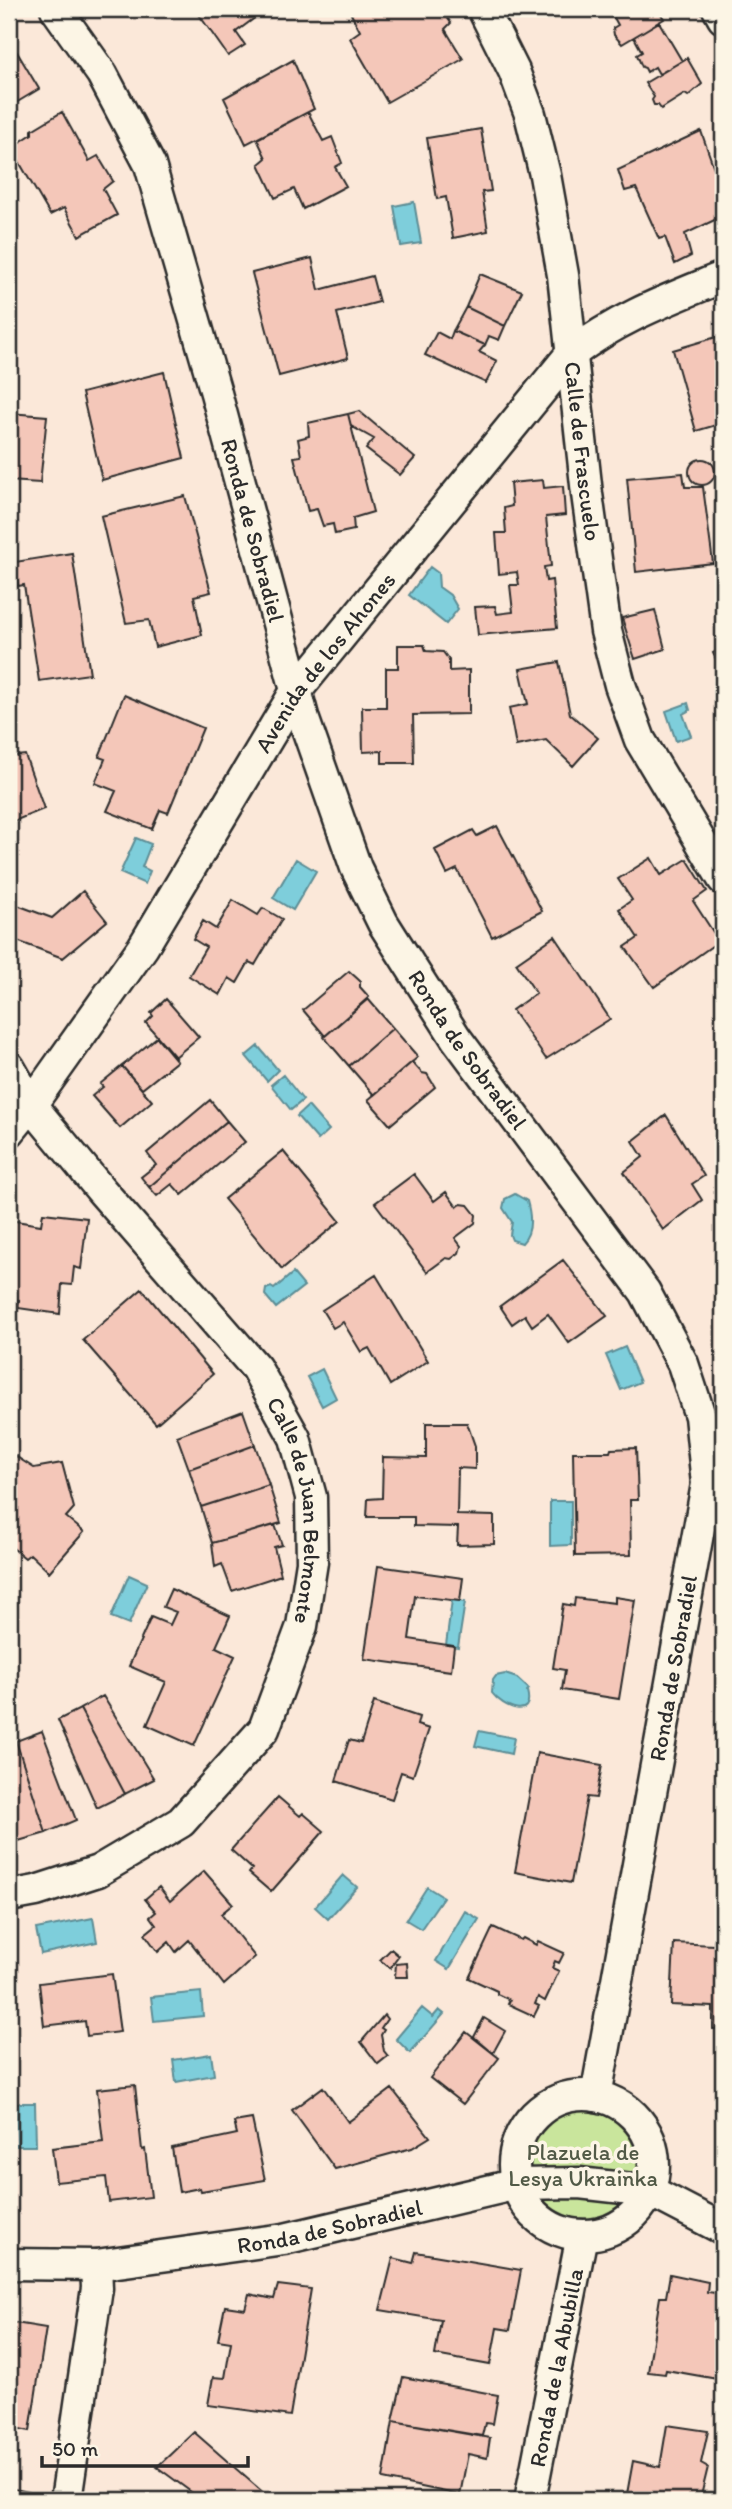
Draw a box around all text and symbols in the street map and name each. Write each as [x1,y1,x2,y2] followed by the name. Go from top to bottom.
[559,360,607,543] street label: Calle de Frascuelo
[215,435,291,625] street label: Ronda de Sobradiel
[249,566,401,758] street label: Avenida de los Ahones
[402,964,533,1135] street label: Ronda de Sobradiel
[261,1392,326,1626] street label: Calle de Juan Belmonte
[643,1572,703,1763] street label: Ronda de Sobradiel
[508,2138,658,2192] park label: Plazuela de Lesya Ukrainka
[235,2193,425,2259] street label: Ronda de Sobradiel
[523,2266,589,2469] street label: Ronda de la Abubilla
[42,2425,248,2469] scale bar
[52,2436,99,2461] text: 50 m

